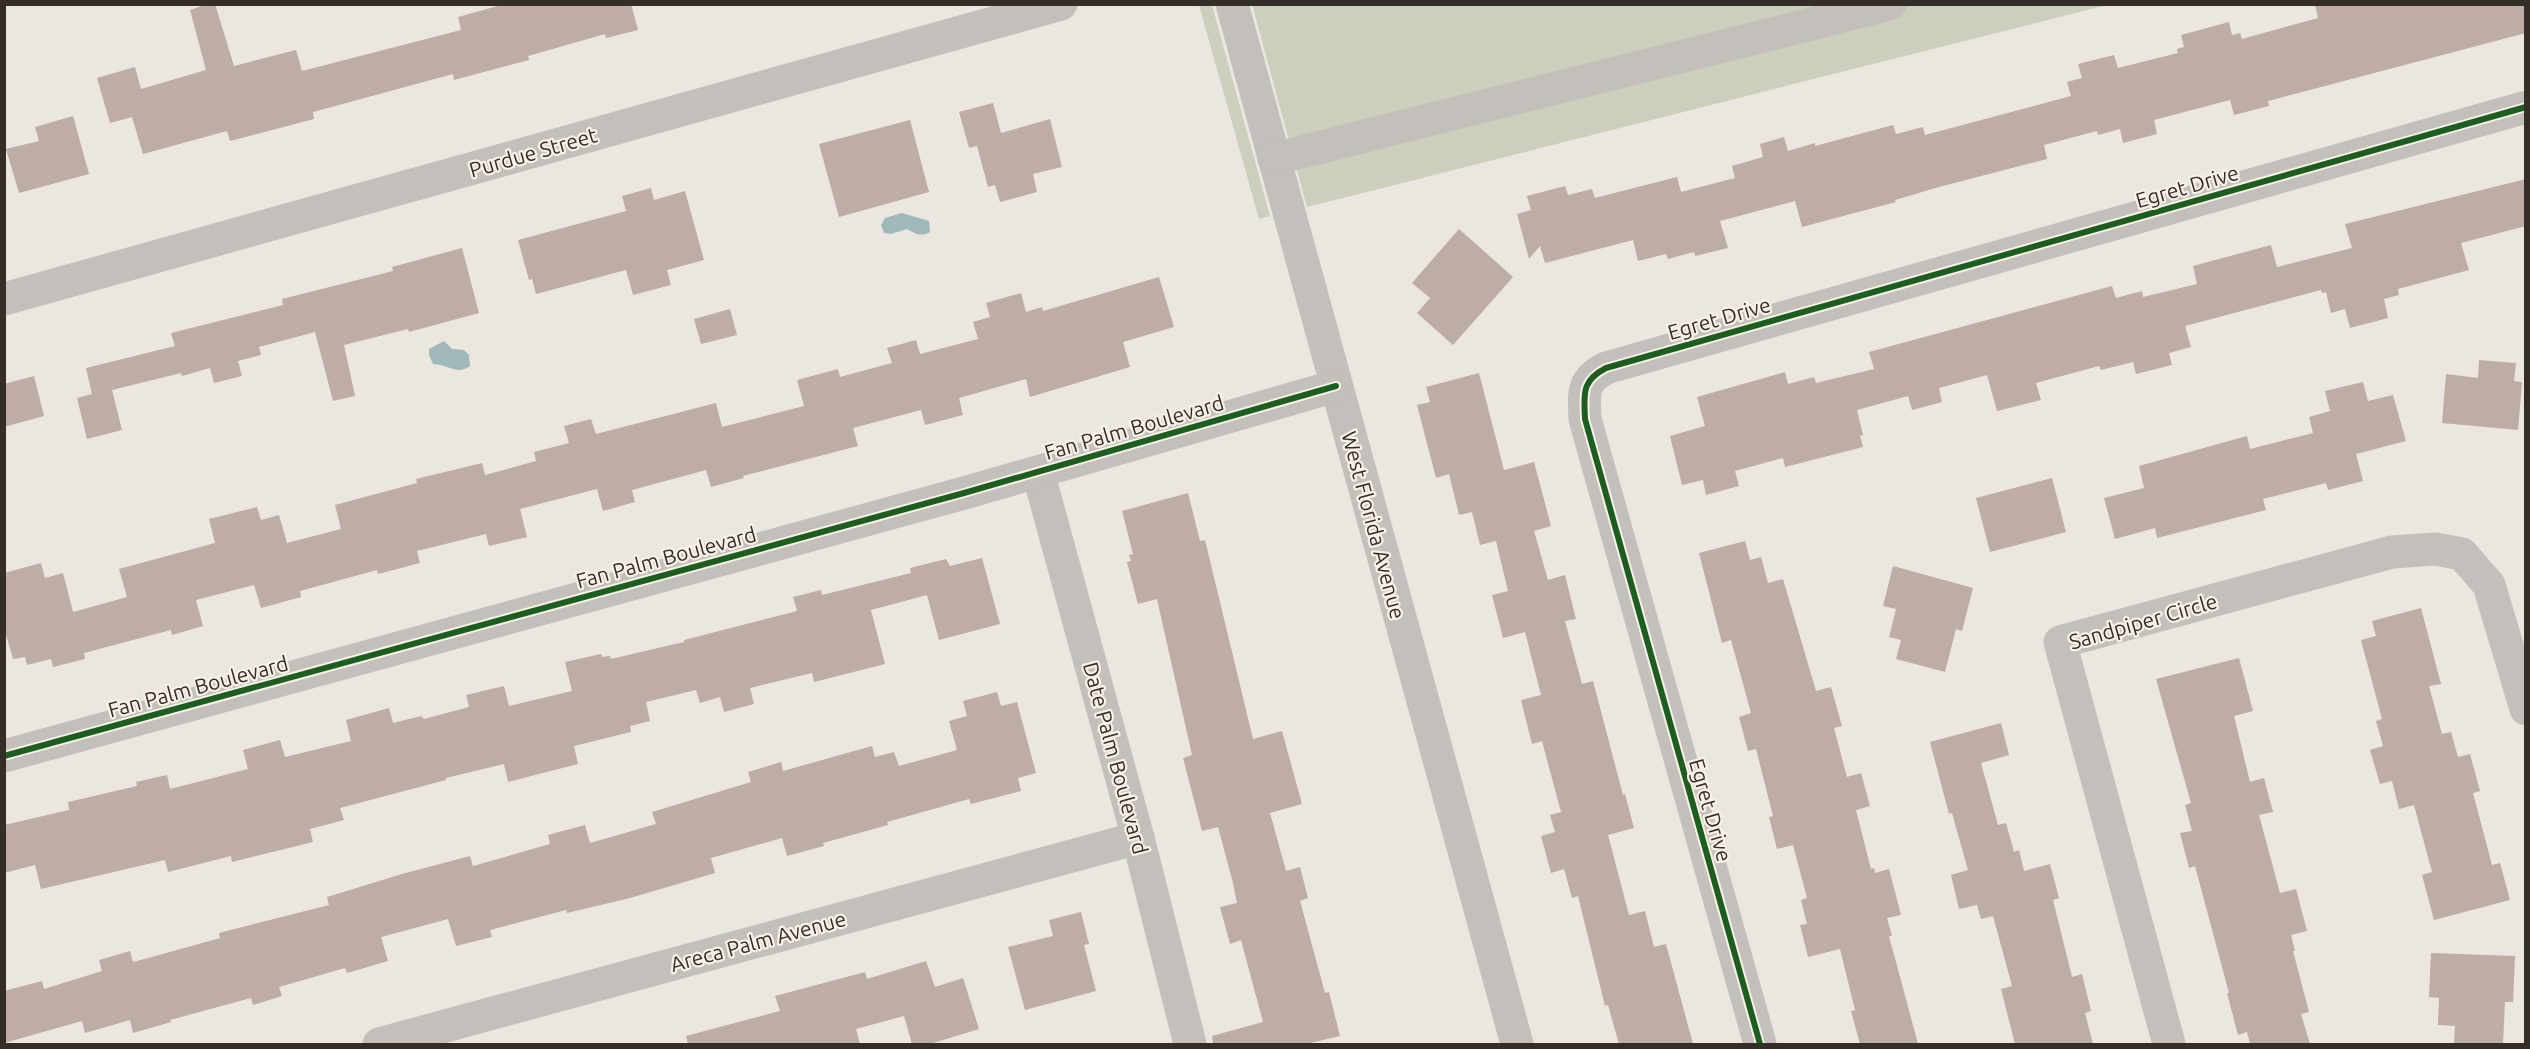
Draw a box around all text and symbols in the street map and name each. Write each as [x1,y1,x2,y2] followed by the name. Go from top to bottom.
[466,122,600,182] street label: Purdue Street
[2133,160,2241,212] street label: Egret Drive
[1665,292,1773,344] street label: Egret Drive
[1042,390,1226,464] street label: Fan Palm Boulevard
[1337,428,1411,622] street label: West Florida Avenue
[573,521,759,593] street label: Fan Palm Boulevard
[2066,588,2220,654] street label: Sandpiper Circle
[105,650,291,722] street label: Fan Palm Boulevard
[1079,659,1153,857] street label: Date Palm Boulevard
[1685,756,1737,864] street label: Egret Drive
[668,906,848,976] street label: Areca Palm Avenue

